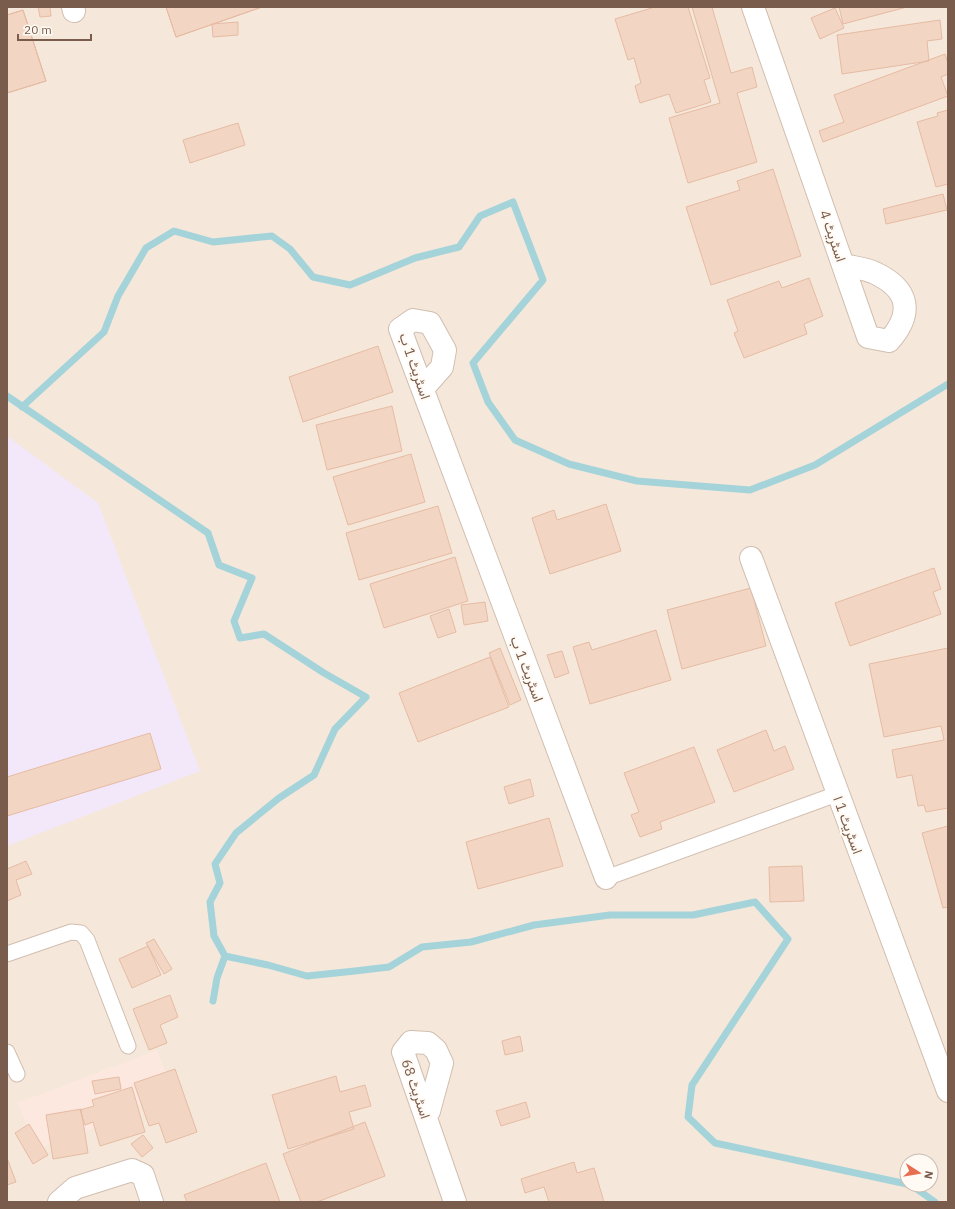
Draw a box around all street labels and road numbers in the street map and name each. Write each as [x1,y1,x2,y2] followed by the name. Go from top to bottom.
[816,208,850,264] street label: اسٹریٹ 4
[395,330,435,402] street label: اسٹریٹ 1 ب
[506,634,548,704] street label: اسٹریٹ 1 ب
[829,794,867,856] street label: اسٹریٹ 1 ا
[397,1057,435,1121] street label: اسٹریٹ 68

